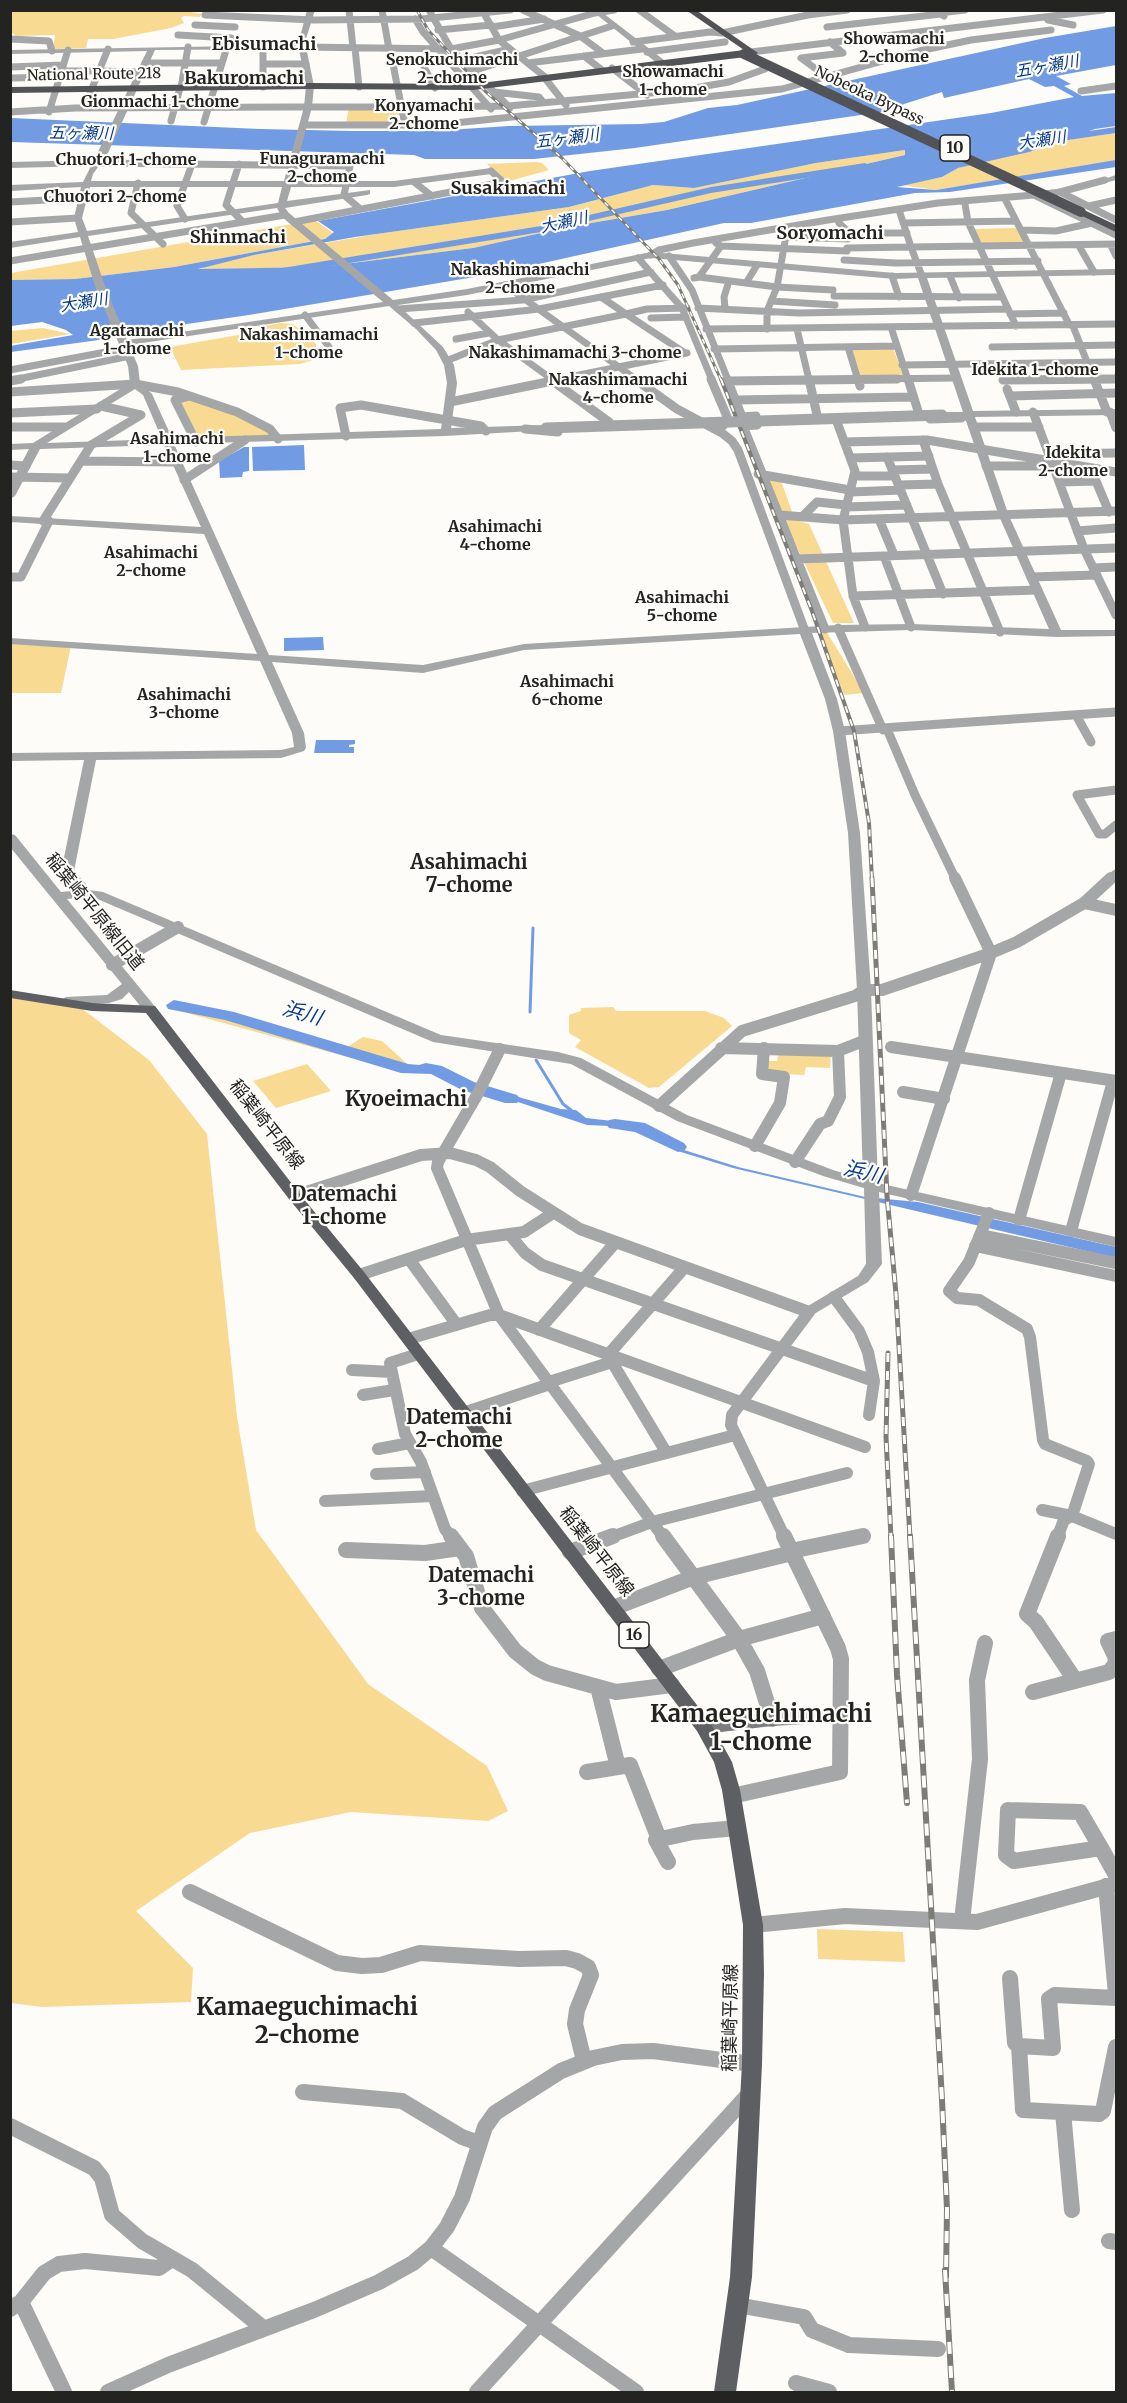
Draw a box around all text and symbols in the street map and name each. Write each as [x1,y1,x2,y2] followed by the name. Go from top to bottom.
[843,29,945,67] district label: Showamachi 2-chome
[212,34,316,56] district label: Ebisumachi
[386,50,518,88] district label: Senokuchimachi 2-chome
[1014,52,1080,82] water label: 五ヶ瀬川
[622,62,724,100] district label: Showamachi 1-chome
[812,63,926,129] street label: Nobeoka Bypass
[27,65,161,85] street label: National Route 218
[184,68,304,90] district label: Bakuromachi
[81,92,239,112] district label: Gionmachi 1-chome
[374,96,474,134] district label: Konyamachi 2-chome
[49,124,113,144] water label: 五ヶ瀬川
[534,126,600,152] water label: 五ヶ瀬川
[1017,128,1067,154] water label: 大瀬川
[940,135,970,161] road number: 10
[259,149,385,187] district label: Funaguramachi 2-chome
[56,150,196,170] district label: Chuotori 1-chome
[451,178,565,200] district label: Susakimachi
[44,187,186,207] district label: Chuotori 2-chome
[539,209,589,237] water label: 大瀬川
[776,223,884,245] district label: Soryomachi
[190,227,286,249] district label: Shinmachi
[451,260,589,298] district label: Nakashimamachi 2-chome
[59,290,109,316] water label: 大瀬川
[90,321,184,359] district label: Agatamachi 1-chome
[240,325,378,363] district label: Nakashimamachi 1-chome
[469,343,681,363] district label: Nakashimamachi 3-chome
[971,360,1099,380] district label: Idekita 1-chome
[549,370,687,408] district label: Nakashimamachi 4-chome
[130,429,224,467] district label: Asahimachi 1-chome
[1038,443,1108,481] district label: Idekita 2-chome
[448,517,542,555] district label: Asahimachi 4-chome
[104,543,198,581] district label: Asahimachi 2-chome
[635,588,729,626] district label: Asahimachi 5-chome
[520,672,614,710] district label: Asahimachi 6-chome
[137,685,231,723] district label: Asahimachi 3-chome
[40,849,148,975] street label: 稲葉崎平原線旧道
[410,851,528,898] district label: Asahimachi 7-chome
[279,997,325,1031] water label: 浜川
[224,1076,308,1174] street label: 稲葉崎平原線
[345,1087,467,1113] district label: Kyoeimachi
[841,1157,885,1189] water label: 浜川
[291,1183,397,1230] district label: Datemachi 1-chome
[406,1406,512,1453] district label: Datemachi 2-chome
[554,1503,638,1601] street label: 稲葉崎平原線
[428,1564,534,1611] district label: Datemachi 3-chome
[619,1622,649,1648] road number: 16
[650,1701,872,1757] district label: Kamaeguchimachi 1-chome
[719,1964,743,2072] street label: 稲葉崎平原線
[196,1994,418,2050] district label: Kamaeguchimachi 2-chome

